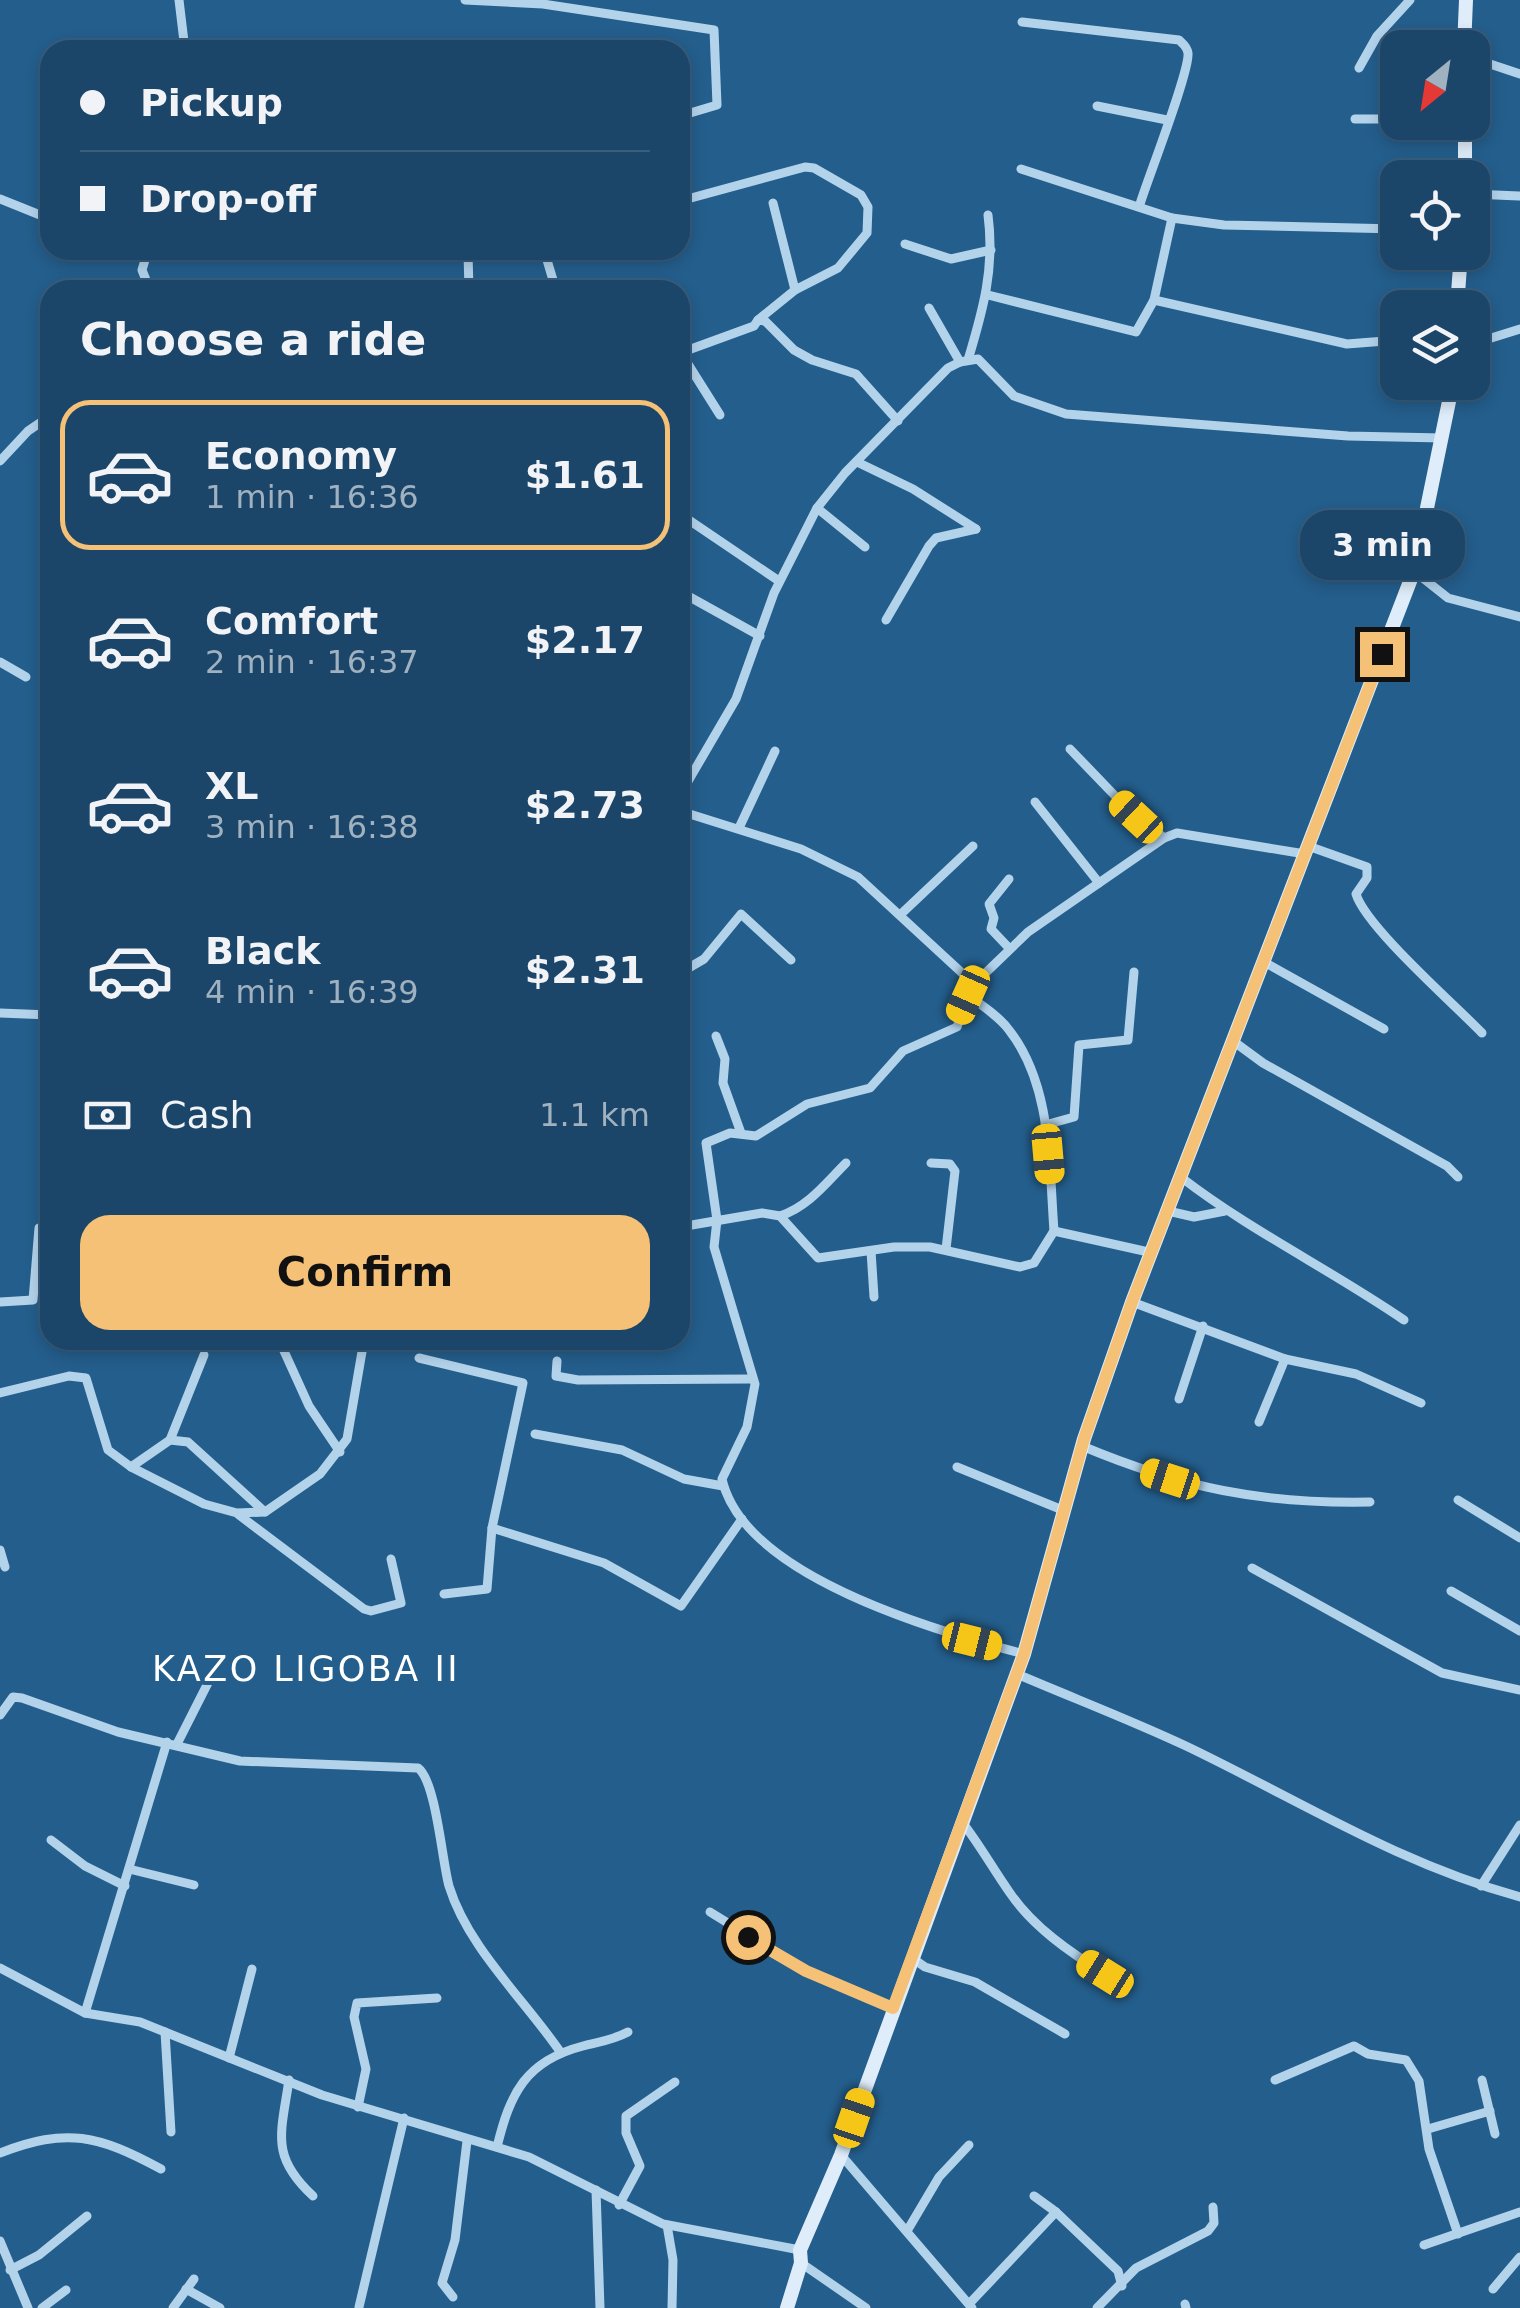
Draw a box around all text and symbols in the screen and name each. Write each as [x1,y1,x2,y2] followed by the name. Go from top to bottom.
[1380,30,1490,140] north arrow
[1380,30,1490,400] map controls
[140,81,283,125] text: Pickup
[1380,160,1490,270] button: locate
[140,177,316,221] text: Drop-off
[1380,290,1490,400] button: layers
[80,313,426,366] text: Choose a ride
[85,430,175,520] icon: car
[205,434,397,478] text: Economy
[525,453,645,497] text: $1.61
[205,478,419,516] text: 1 min · 16:36
[1300,509,1464,579] callout: 3 min
[1332,526,1433,564] text: 3 min
[85,595,175,685] icon: car
[205,599,378,643] text: Comfort
[525,618,645,662] text: $2.17
[1360,632,1405,677] route end
[205,643,419,681] text: 2 min · 16:37
[85,760,175,850] icon: car
[205,764,259,808] text: XL
[525,783,645,827] text: $2.73
[1104,786,1168,848] car
[205,808,419,846] text: 3 min · 16:38
[85,925,175,1015] icon: car
[205,929,320,973] text: Black
[525,948,645,992] text: $2.31
[942,961,994,1029] car
[205,973,419,1011] text: 4 min · 16:39
[80,1088,135,1143] icon: cash
[160,1093,254,1137] text: Cash
[539,1096,650,1134] text: 1.1 km
[1030,1123,1066,1185] car
[80,1215,650,1330] button: Confirm
[1137,1455,1203,1503] car
[939,1619,1005,1663] car
[152,1649,460,1689] district label: KAZO LIGOBA II
[726,1915,771,1960] route start
[1072,1945,1138,2003] car
[830,2085,878,2151] car

